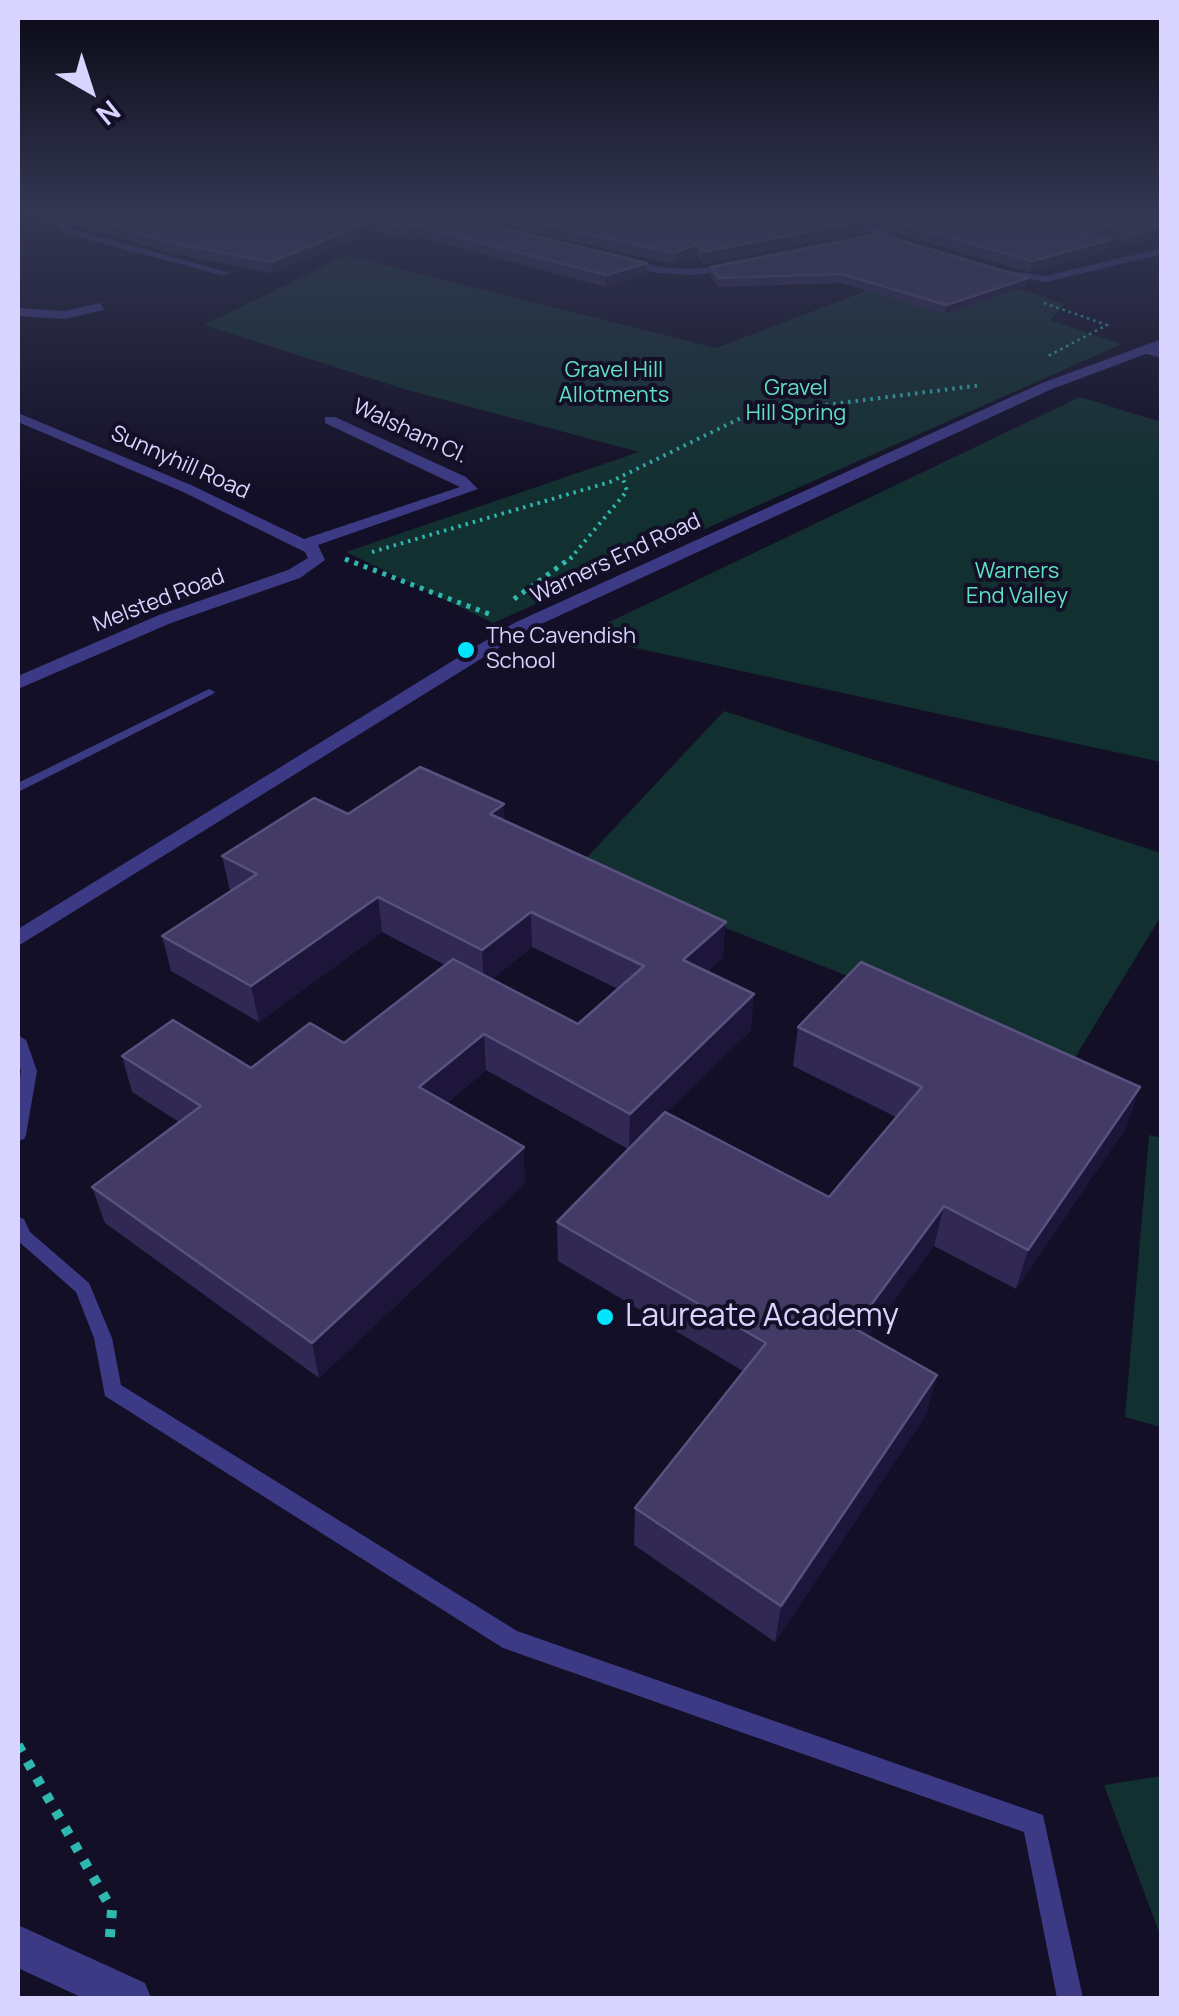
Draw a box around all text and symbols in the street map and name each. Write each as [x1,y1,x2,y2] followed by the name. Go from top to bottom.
[40,40,140,140] north arrow
[89,92,129,134] text: N
[559,358,669,410] park label: Gravel Hill Allotments
[746,376,846,428] park label: Gravel Hill Spring
[349,394,471,470] street label: Walsham Cl.
[107,421,253,505] street label: Sunnyhill Road
[527,508,705,610] street label: Warners End Road
[966,559,1068,610] park label: Warners End Valley
[89,564,229,638] street label: Melsted Road
[486,624,636,676] place label: The Cavendish School
[455,639,477,661] marker: The Cavendish School
[625,1298,899,1336] place label: Laureate Academy
[594,1306,616,1328] marker: Laureate Academy

